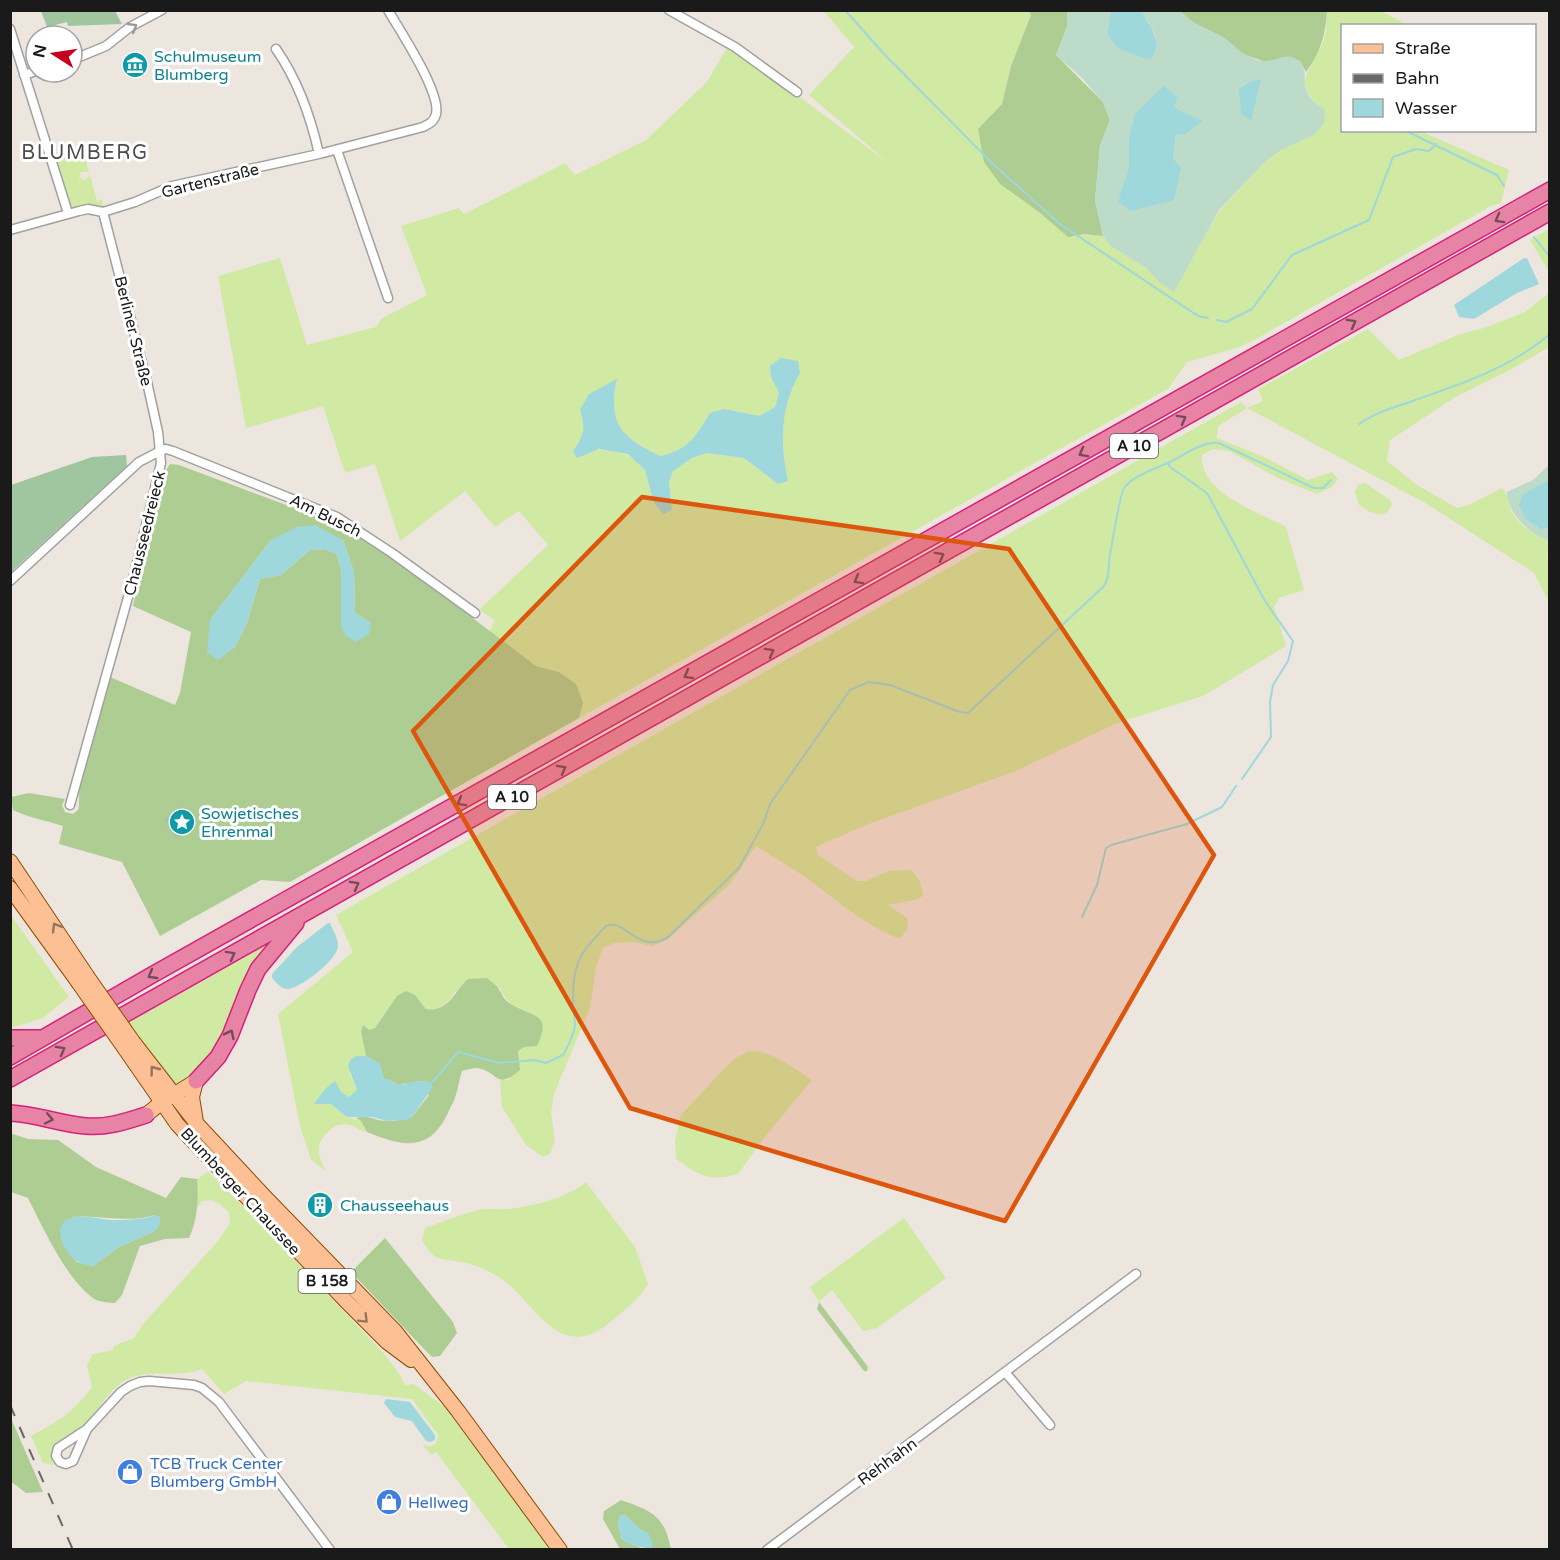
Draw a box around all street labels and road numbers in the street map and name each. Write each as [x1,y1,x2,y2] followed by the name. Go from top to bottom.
[159,159,261,203] street label: Gartenstraße
[110,274,156,388] street label: Berliner Straße
[1110,434,1158,458] road number: A 10
[120,468,170,598] street label: Chausseedreieck
[286,490,365,542] street label: Am Busch
[488,785,536,809] road number: A 10
[176,1124,304,1260] street label: Blumberger Chaussee
[298,1269,356,1293] road number: B 158
[854,1434,921,1490] street label: Rehhahn

